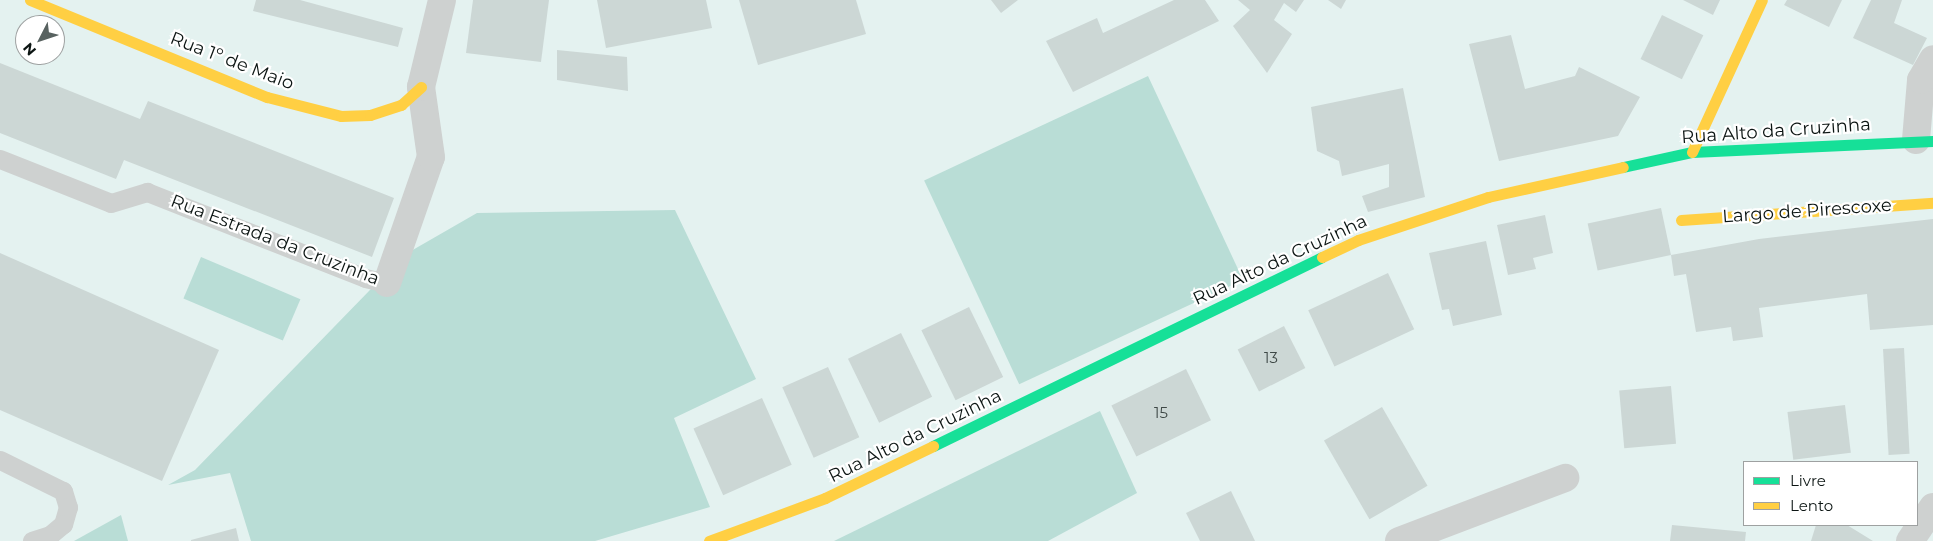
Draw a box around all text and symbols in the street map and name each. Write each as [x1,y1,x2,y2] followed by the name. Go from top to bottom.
[15,15,65,65] north arrow
[167,27,297,95] street label: Rua 1º de Maio
[19,39,40,59] text: N
[1681,114,1871,148] street label: Rua Alto da Cruzinha
[168,190,382,290] street label: Rua Estrada da Cruzinha
[1722,194,1892,228] street label: Largo de Pirescoxe
[1190,210,1370,310] street label: Rua Alto da Cruzinha
[1264,349,1278,367] house number: 13
[825,385,1005,487] street label: Rua Alto da Cruzinha
[1154,404,1168,422] house number: 15
[1743,461,1918,526] legend
[1790,471,1826,490] text: Livre
[1790,496,1833,515] text: Lento

